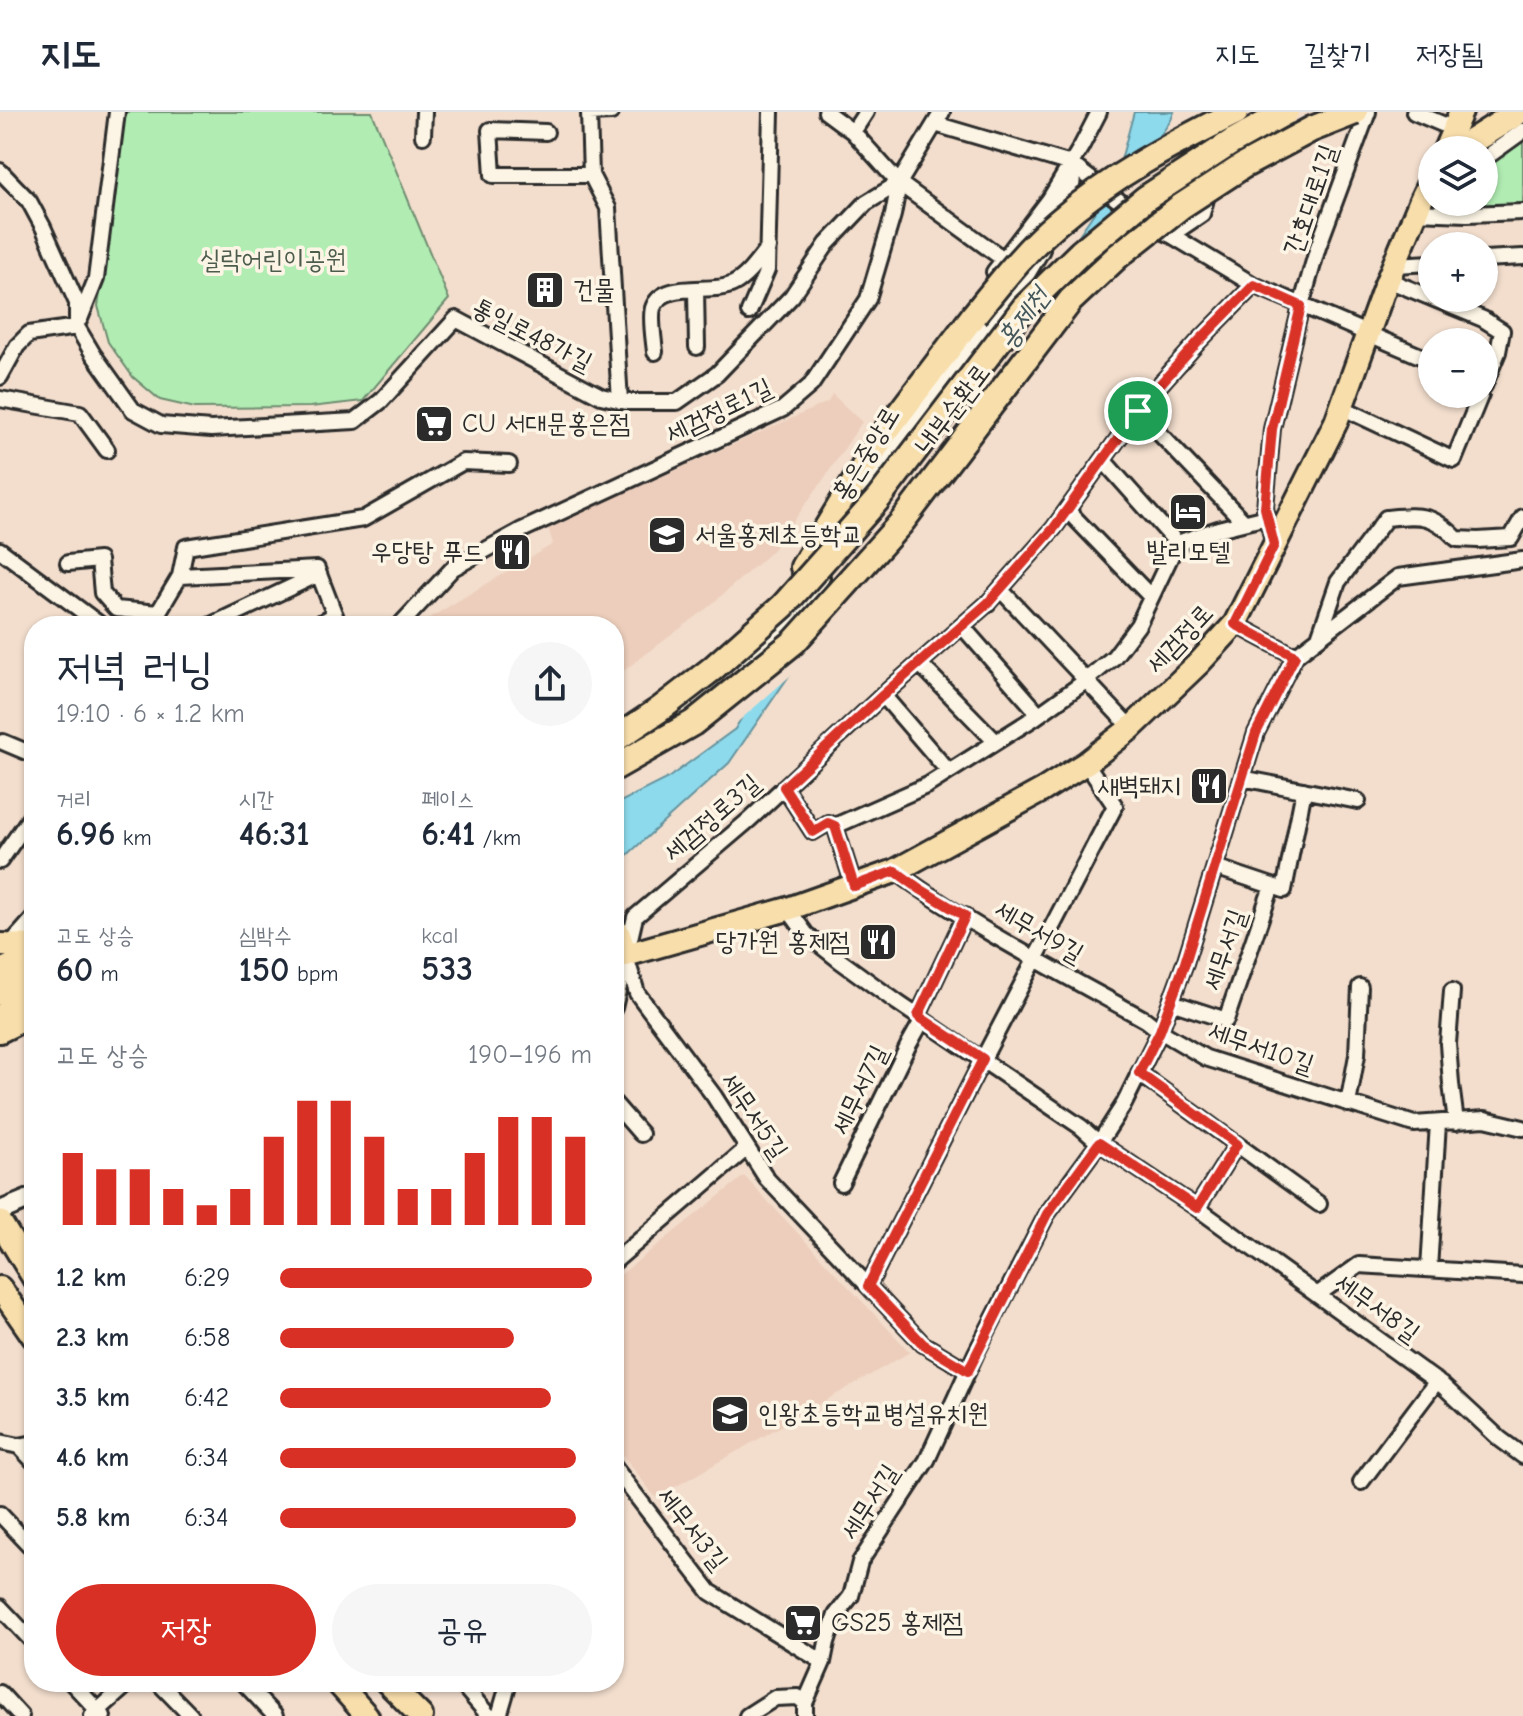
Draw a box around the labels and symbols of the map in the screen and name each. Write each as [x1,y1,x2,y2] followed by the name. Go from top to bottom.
[1278,141,1344,259] street label: 간호대로1길
[200,245,346,275] park label: 실락어린이공원
[524,269,566,311] building icon: 건물
[573,275,615,305] place label: 건물
[990,279,1057,355] water label: 홍제천
[467,292,597,378] street label: 통일로48가길
[910,358,996,460] street label: 내부순환로
[661,372,777,450] street label: 세검정로1길
[1104,377,1172,445] pin
[826,401,906,507] street label: 홍은중앙로
[413,403,455,445] supermarket icon: CU 서대문홍은점
[462,409,630,439] place label: CU 서대문홍은점
[1167,491,1209,533] hotel icon: 발리모텔
[646,514,688,556] school or university icon: 서울홍제초등학교
[695,520,862,550] place label: 서울홍제초등학교
[491,531,533,573] restaurant icon: 우당탕 푸드
[371,537,484,567] place label: 우당탕 푸드
[1146,537,1230,567] place label: 발리모텔
[1140,598,1220,680] street label: 세검정로
[1188,765,1230,807] restaurant icon: 새벽돼지
[658,768,766,868] street label: 세검정로3길
[1097,771,1181,801] place label: 새벽돼지
[989,895,1089,969] street label: 세무서9길
[1197,905,1253,994] street label: 세무서길
[857,921,899,963] restaurant icon: 당가원 홍제점
[716,927,850,957] place label: 당가원 홍제점
[1204,1016,1318,1080] street label: 세무서10길
[825,1040,895,1140] street label: 세무서7길
[714,1067,794,1165] street label: 세무서5길
[1329,1267,1425,1349] street label: 세무서8길
[709,1393,751,1435] school or university icon: 인왕초등학교병설유치원
[758,1399,988,1429] place label: 인왕초등학교병설유치원
[835,1459,905,1545] street label: 세무서길
[650,1482,734,1576] street label: 세무서3길
[782,1602,824,1644] supermarket icon: GS25 홍제점
[831,1608,963,1638] place label: GS25 홍제점

